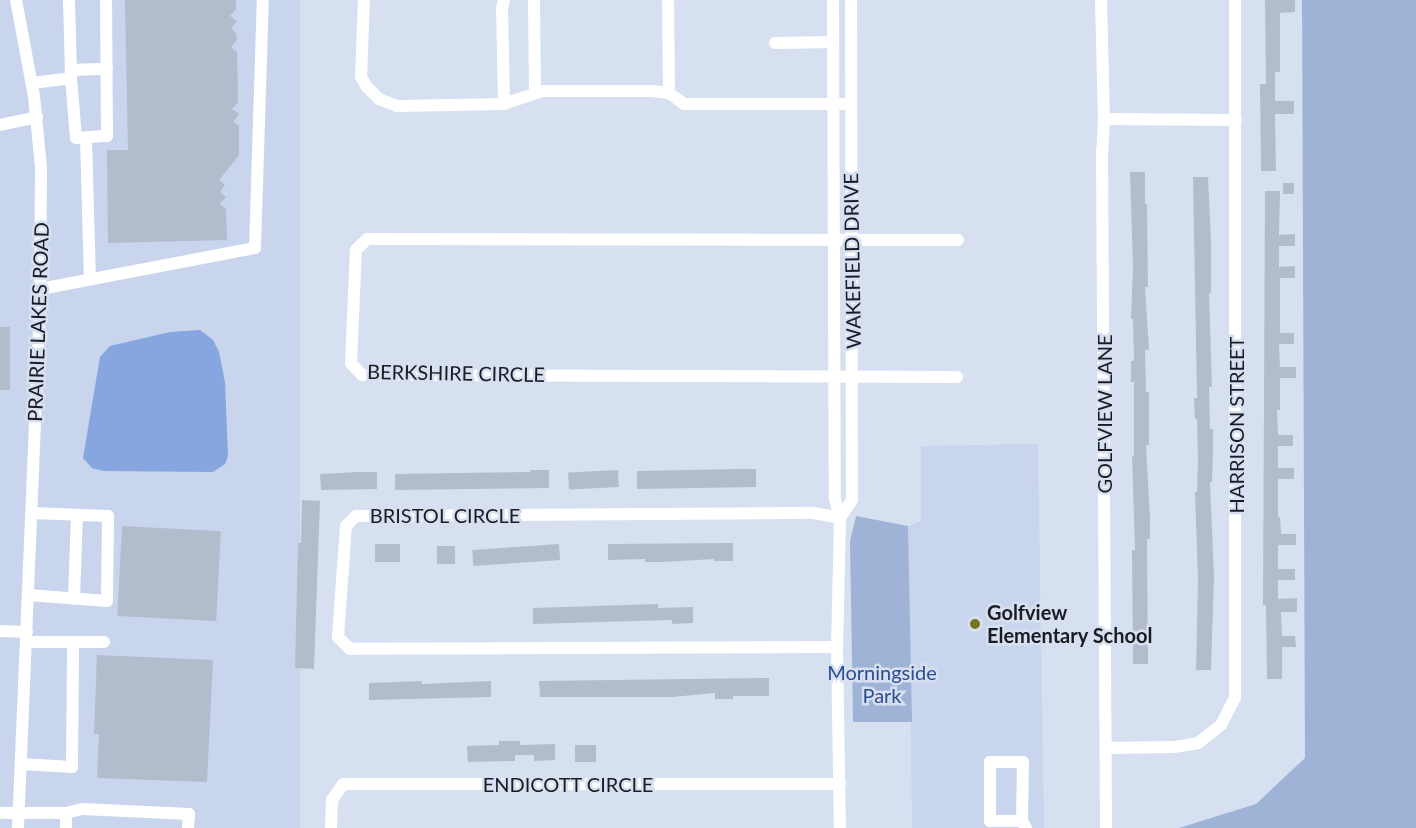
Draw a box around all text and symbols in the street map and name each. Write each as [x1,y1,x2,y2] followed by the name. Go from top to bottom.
[838,173,866,349] street label: WAKEFIELD DRIVE
[23,222,53,422] street label: PRAIRIE LAKES ROAD
[1092,334,1116,494] street label: GOLFVIEW LANE
[1224,337,1248,513] street label: HARRISON STREET
[367,359,545,387] street label: BERKSHIRE CIRCLE
[369,503,521,527] street label: BRISTOL CIRCLE
[987,600,1153,647] place label: Golfview Elementary School
[968,617,982,631] marker: Golfview Elementary School
[827,661,937,708] park label: Morningside Park
[482,772,654,796] street label: ENDICOTT CIRCLE

